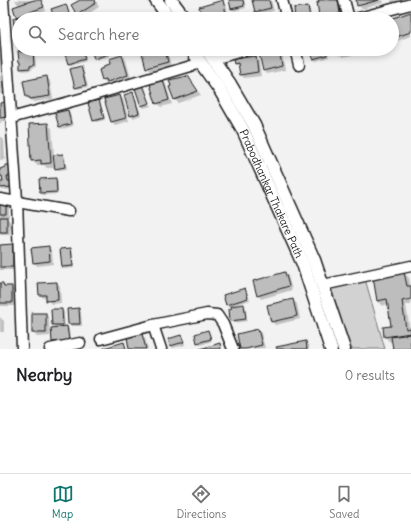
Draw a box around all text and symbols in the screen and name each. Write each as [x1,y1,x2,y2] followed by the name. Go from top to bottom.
[12,12,399,56] search box
[26,23,48,45] icon: search
[58,25,139,44] text: Search here
[237,127,306,260] street label: Prabodhankar Thakare Path
[16,364,72,386] text: Nearby
[345,367,395,384] text: 0 results
[52,483,74,521] tab: Map
[177,483,226,521] tab: Directions
[329,483,359,521] tab: Saved

